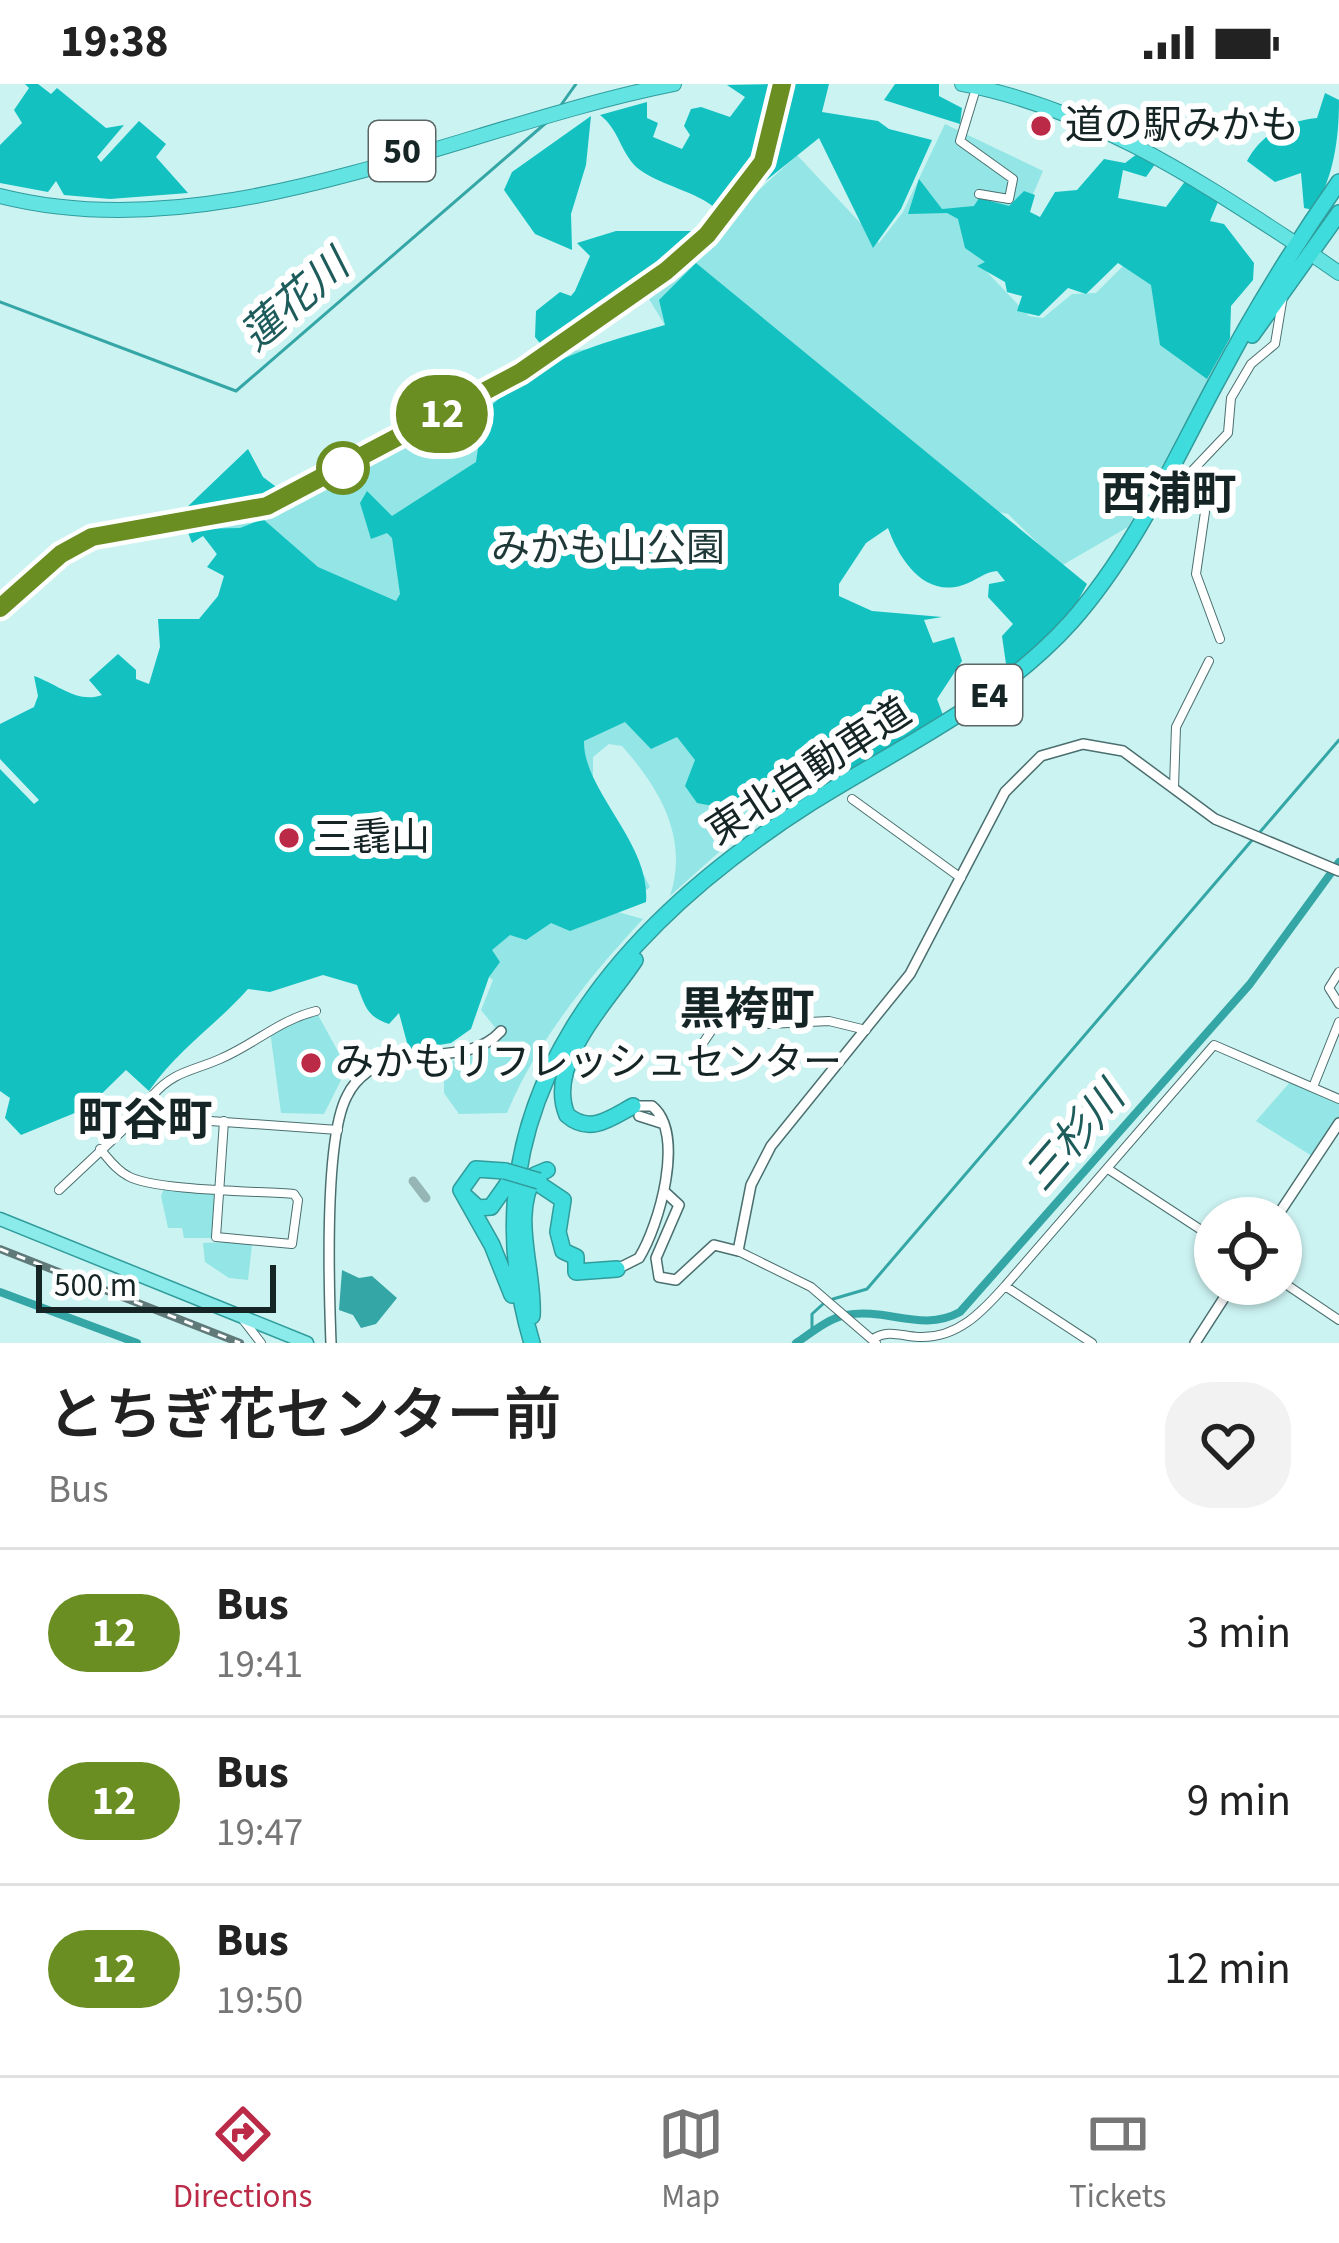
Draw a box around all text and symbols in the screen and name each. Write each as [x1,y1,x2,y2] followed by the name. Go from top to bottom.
[60,10,169,74] text: 19:38
[1065,98,1299,154] place label: 道の駅みかも
[1028,113,1054,139] marker: 道の駅みかも
[369,121,435,181] road number: 50
[228,234,365,365] water label: 蓮花川
[388,375,496,453] line badge: 12
[420,384,464,444] text: 12
[318,443,368,493] unlabelled marker
[1101,463,1237,527] district label: 西浦町
[491,521,725,577] park label: みかも山公園
[956,665,1022,725] road number: E4
[696,685,922,859] street label: 東北自動車道
[313,810,430,866] place label: 三毳山
[276,825,302,851] marker: 三毳山
[679,978,815,1042] district label: 黒袴町
[335,1035,842,1091] place label: みかもリフレッシュセンター
[298,1050,324,1076] marker: みかもリフレッシュセンター
[1011,1067,1142,1204] water label: 三杉川
[77,1089,213,1153] district label: 町谷町
[1194,1197,1302,1305] map controls
[1194,1197,1302,1305] button: locate
[36,1259,276,1312] scale bar
[54,1262,137,1309] text: 500 m
[48,1376,561,1457] text: とちぎ花センター前
[1165,1382,1291,1508] button: heart
[48,1462,109,1518] text: Bus
[216,1573,289,1637] text: Bus
[1187,1601,1291,1665] text: 3 min
[92,1603,136,1663] text: 12
[216,1637,303,1693] text: 19:41
[216,1741,289,1805] text: Bus
[1187,1769,1291,1833] text: 9 min
[92,1771,136,1831] text: 12
[216,1805,303,1861] text: 19:47
[216,1909,289,1973] text: Bus
[1164,1937,1291,2001] text: 12 min
[92,1939,136,1999] text: 12
[216,1973,303,2029] text: 19:50
[173,2101,312,2220] tab: Directions
[658,2101,724,2220] tab: Map
[1069,2101,1166,2220] tab: Tickets

